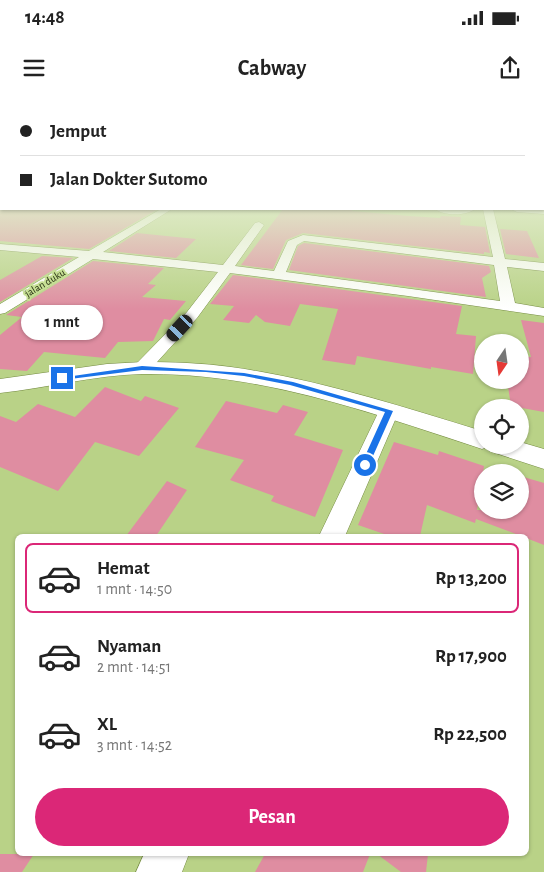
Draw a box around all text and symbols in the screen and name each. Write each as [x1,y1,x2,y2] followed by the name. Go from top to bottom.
[25,8,65,27] text: 14:48
[20,54,48,82] icon: menu
[496,54,524,82] icon: share
[238,57,306,79] text: Cabway
[50,122,106,141] text: Jemput
[50,170,208,189] text: Jalan Dokter Sutomo
[23,266,67,299] street label: jalan duku
[21,306,103,340] callout: 1 mnt
[164,312,195,344] car
[45,314,79,330] text: 1 mnt
[474,334,529,389] north arrow
[474,334,529,519] map controls
[51,367,73,389] route end
[474,399,529,454] button: locate
[354,454,376,476] route start
[474,464,529,519] button: layers
[37,556,82,601] icon: car
[97,559,150,578] text: Hemat
[435,569,507,588] text: Rp 13,200
[97,581,172,597] text: 1 mnt · 14:50
[37,634,82,679] icon: car
[97,637,161,656] text: Nyaman
[435,647,507,666] text: Rp 17,900
[97,659,171,675] text: 2 mnt · 14:51
[37,712,82,757] icon: car
[97,715,117,734] text: XL
[433,725,507,744] text: Rp 22,500
[97,737,172,753] text: 3 mnt · 14:52
[35,788,509,846] button: Pesan

